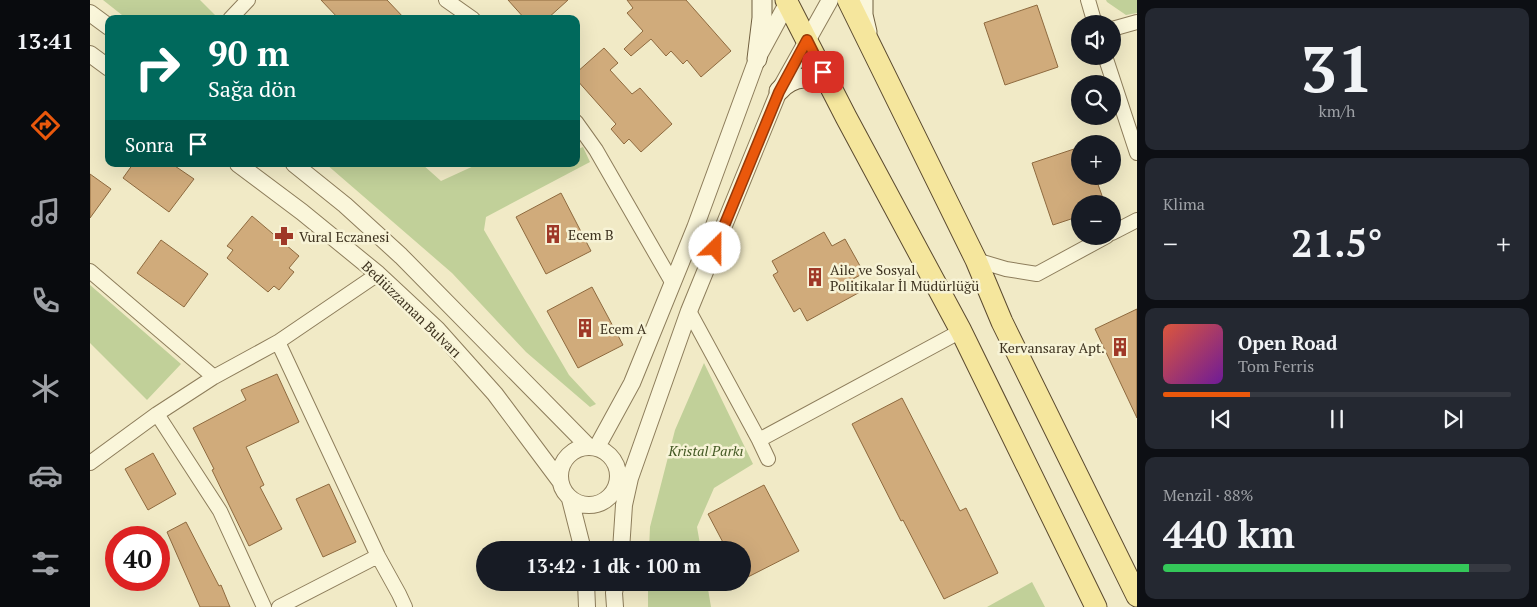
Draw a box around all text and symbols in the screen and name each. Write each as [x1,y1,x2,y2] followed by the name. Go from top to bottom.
[1071,15,1121,245] map controls
[1071,15,1121,65] button: sound
[1300,24,1374,111] text: 31
[16,26,74,55] text: 13:41
[208,30,289,76] text: 90 m
[125,35,190,100] icon: right
[802,51,844,93] pin
[809,58,837,86] icon: arrive
[208,74,296,103] text: Sağa dön
[1071,75,1121,125] button: search
[1319,100,1355,122] text: km/h
[28,108,63,143] icon: directions
[184,130,212,158] icon: arrive
[125,132,174,157] text: Sonra
[1071,135,1121,185] button: +
[1163,193,1205,215] text: Klima
[28,195,63,230] icon: music
[1071,195,1121,245] button: −
[1291,218,1383,268] text: 21.5°
[688,221,740,273] position arrow
[542,223,564,245] building icon: Ecem B
[273,225,295,247] pharmacy icon: Vural Eczanesi
[568,225,614,244] place label: Ecem B
[1163,225,1178,262] text: −
[1496,225,1511,262] text: +
[299,227,390,246] place label: Vural Eczanesi
[358,256,466,362] street label: Bediüzzaman Bulvarı
[830,260,979,295] place label: Aile ve Sosyal Politikalar İl Müdürlüğü
[804,266,826,288] building icon: Aile ve Sosyal Politikalar İl Müdürlüğü
[28,283,63,318] icon: phone
[574,317,596,339] building icon: Ecem A
[600,319,647,338] place label: Ecem A
[1238,330,1338,355] text: Open Road
[1109,336,1131,358] building icon: Kervansaray Apt.
[999,338,1105,357] place label: Kervansaray Apt.
[1238,355,1314,377] text: Tom Ferris
[28,371,63,406] icon: climate
[1207,405,1235,433] icon: previous
[1323,405,1351,433] icon: pause
[1439,405,1467,433] icon: next
[668,441,744,460] park label: Kristal Parkı
[28,458,63,493] icon: car
[1163,484,1253,506] text: Menzil · 88%
[1163,509,1295,559] text: 440 km
[105,526,170,591] speed limit sign: 40
[28,546,63,581] icon: filters
[526,553,701,578] text: 13:42 · 1 dk · 100 m

